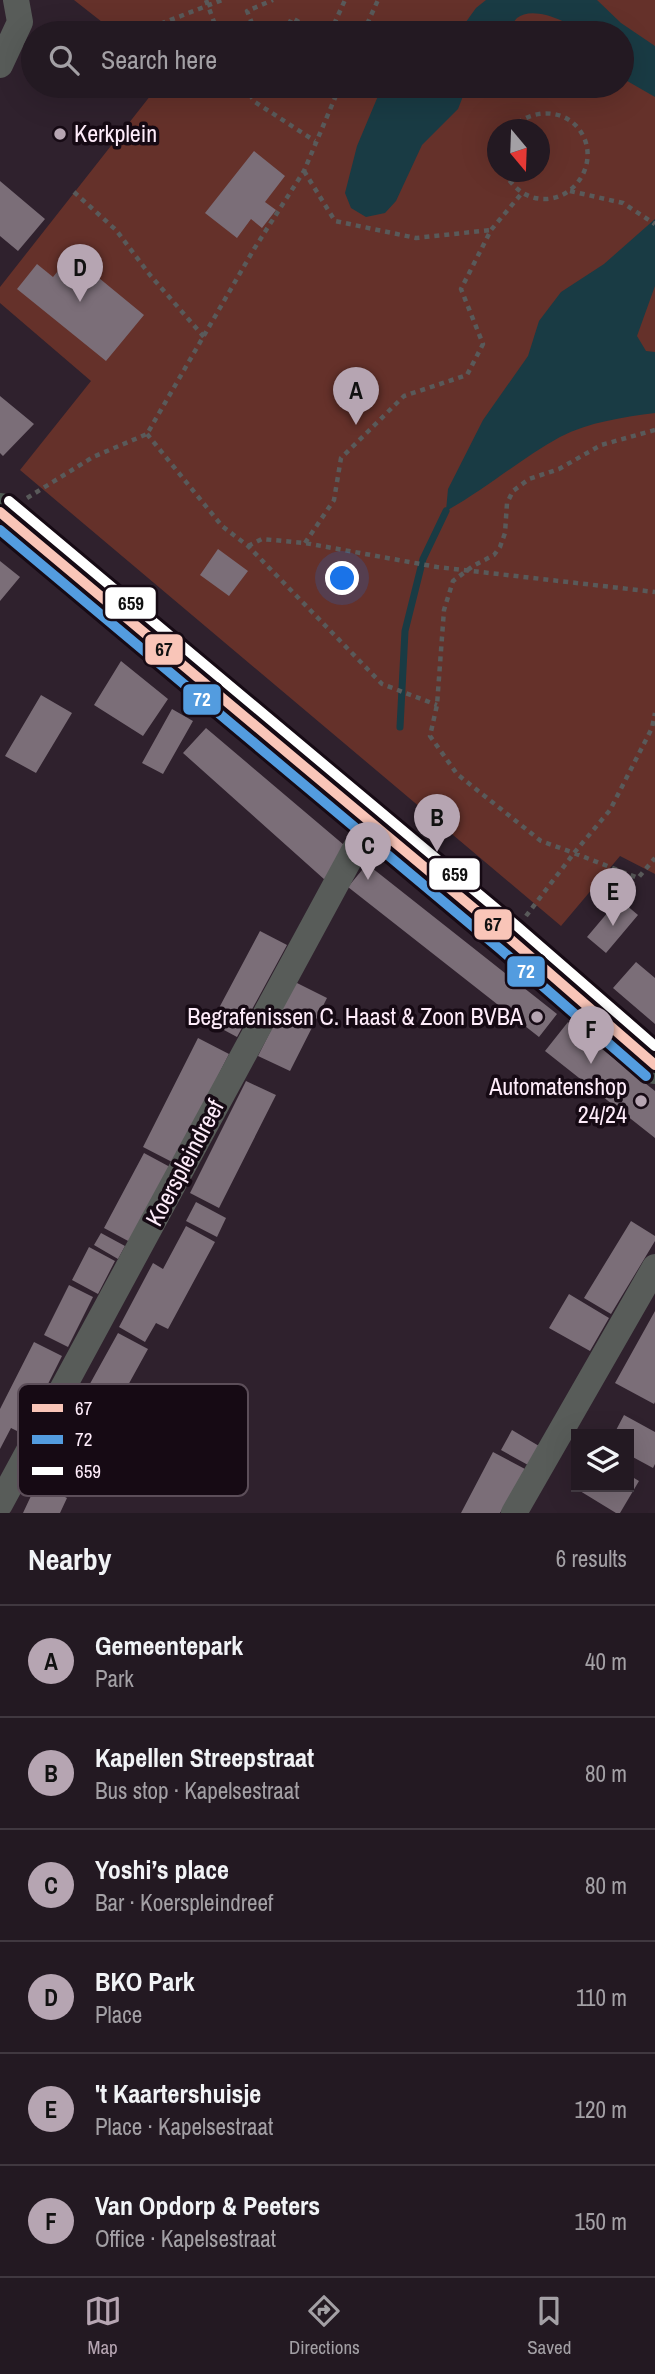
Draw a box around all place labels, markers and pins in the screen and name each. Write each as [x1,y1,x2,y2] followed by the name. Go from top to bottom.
[74,117,157,149] place label: Kerkplein
[52,126,68,142] marker: Kerkplein
[57,244,103,302] pin: D
[333,367,379,425] pin: A
[414,794,460,852] pin: B
[345,822,391,880] pin: C
[590,868,636,926] pin: E
[187,1000,524,1032] place label: Begrafenissen C. Haast & Zoon BVBA
[568,1006,614,1064] pin: F
[529,1009,545,1025] marker: Begrafenissen C. Haast & Zoon BVBA
[488,1070,627,1130] place label: Automatenshop 24/24
[633,1093,649,1109] marker: Automatenshop 24/24

